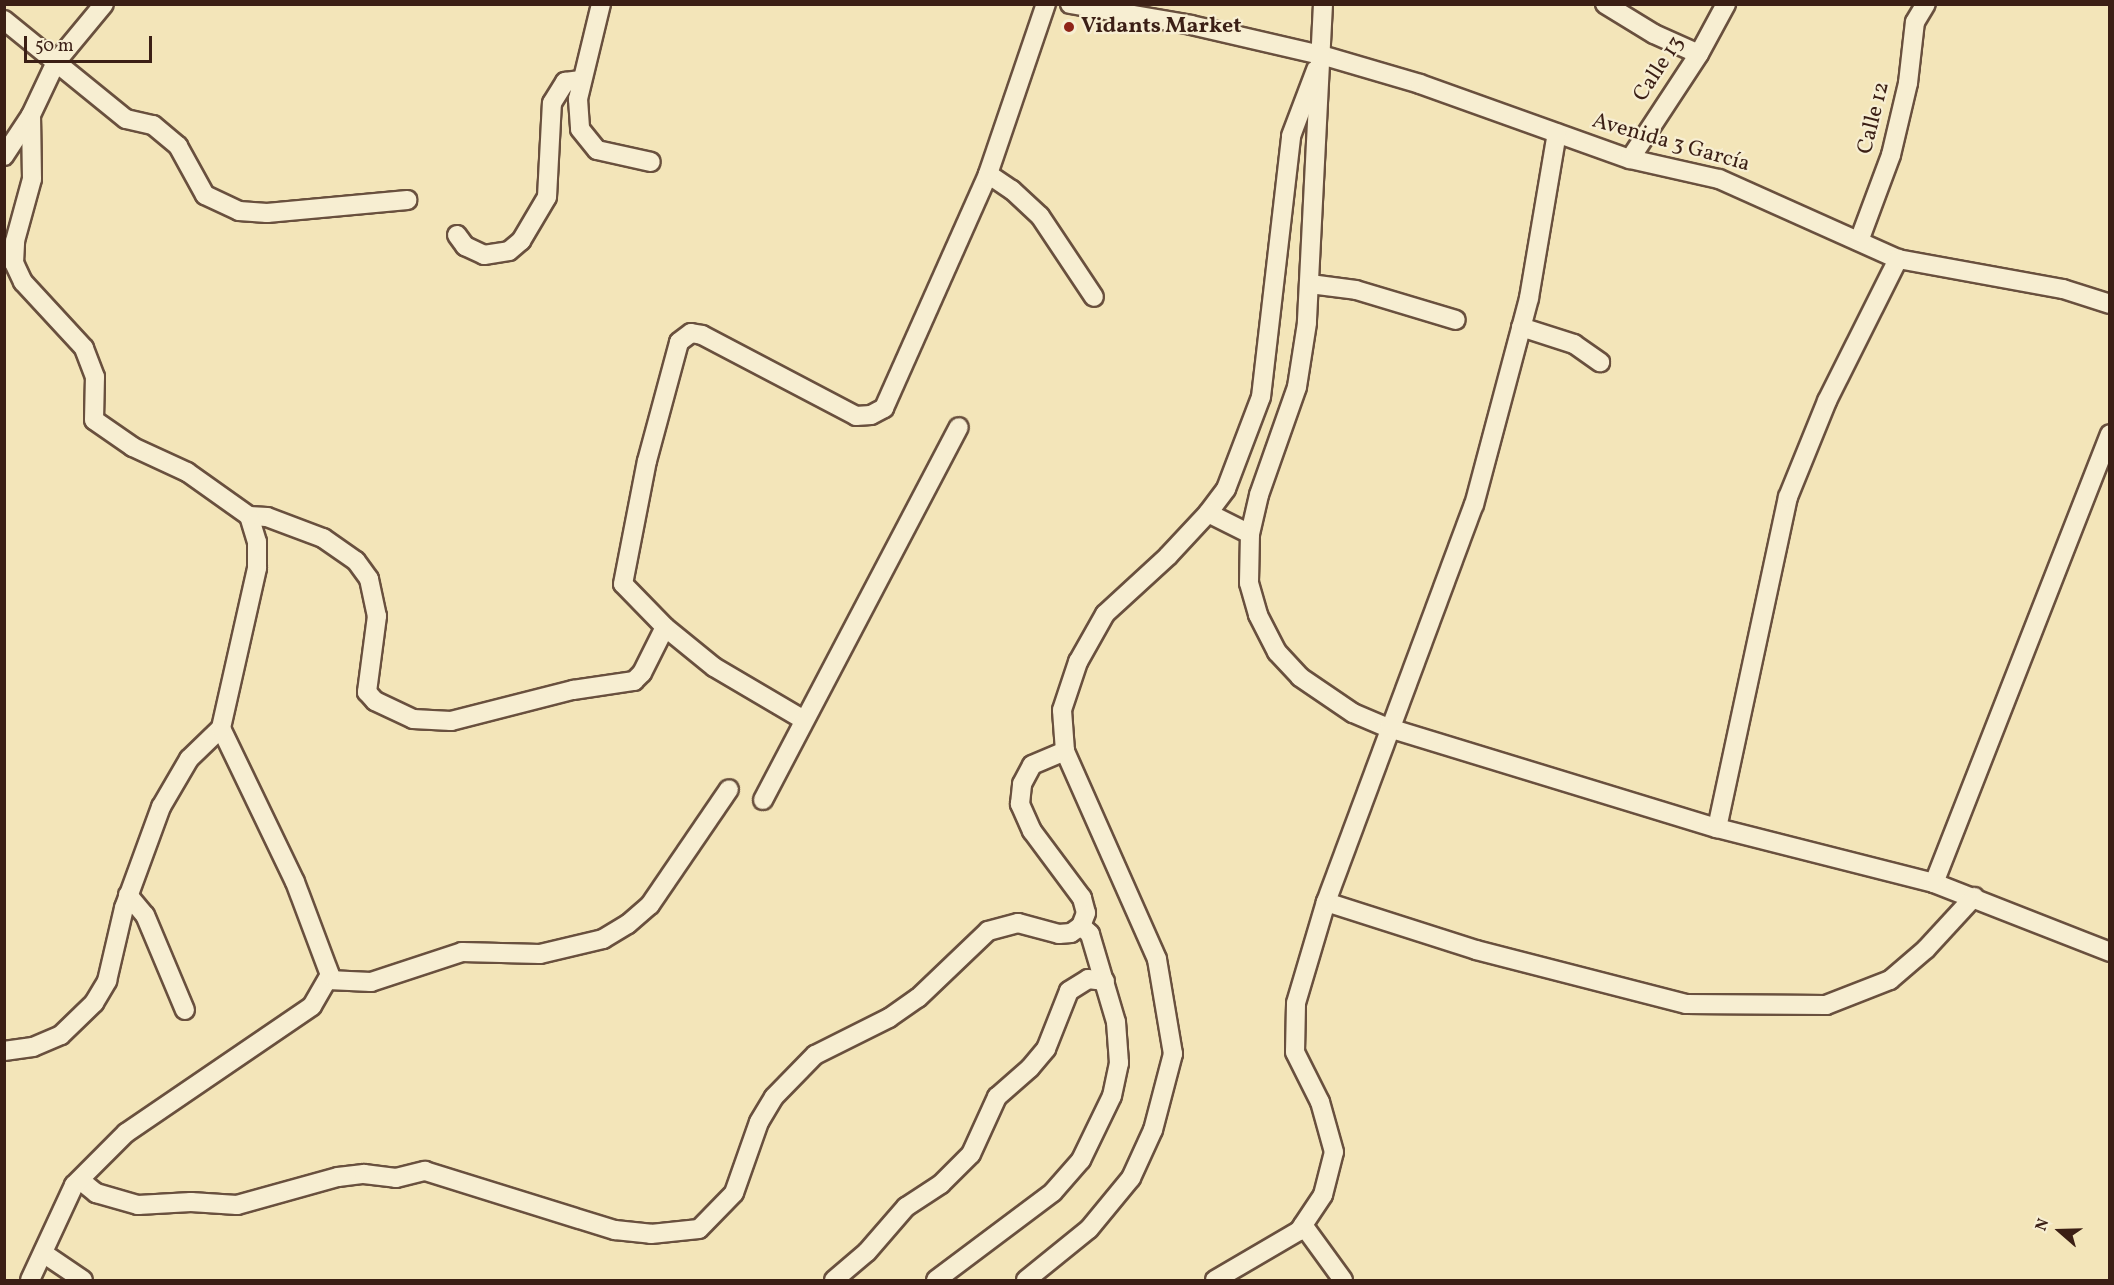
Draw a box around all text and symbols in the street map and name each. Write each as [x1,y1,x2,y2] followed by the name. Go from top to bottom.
[1081,14,1242,40] place label: Vidants Market
[1062,20,1076,34] marker: Vidants Market
[27,24,154,62] scale bar
[1628,31,1690,107] street label: Calle 13
[35,34,74,59] text: 50 m
[1852,79,1896,157] street label: Calle 12
[1589,108,1753,178] street label: Avenida 3 García
[2030,1201,2090,1261] north arrow
[2031,1216,2055,1234] text: N

